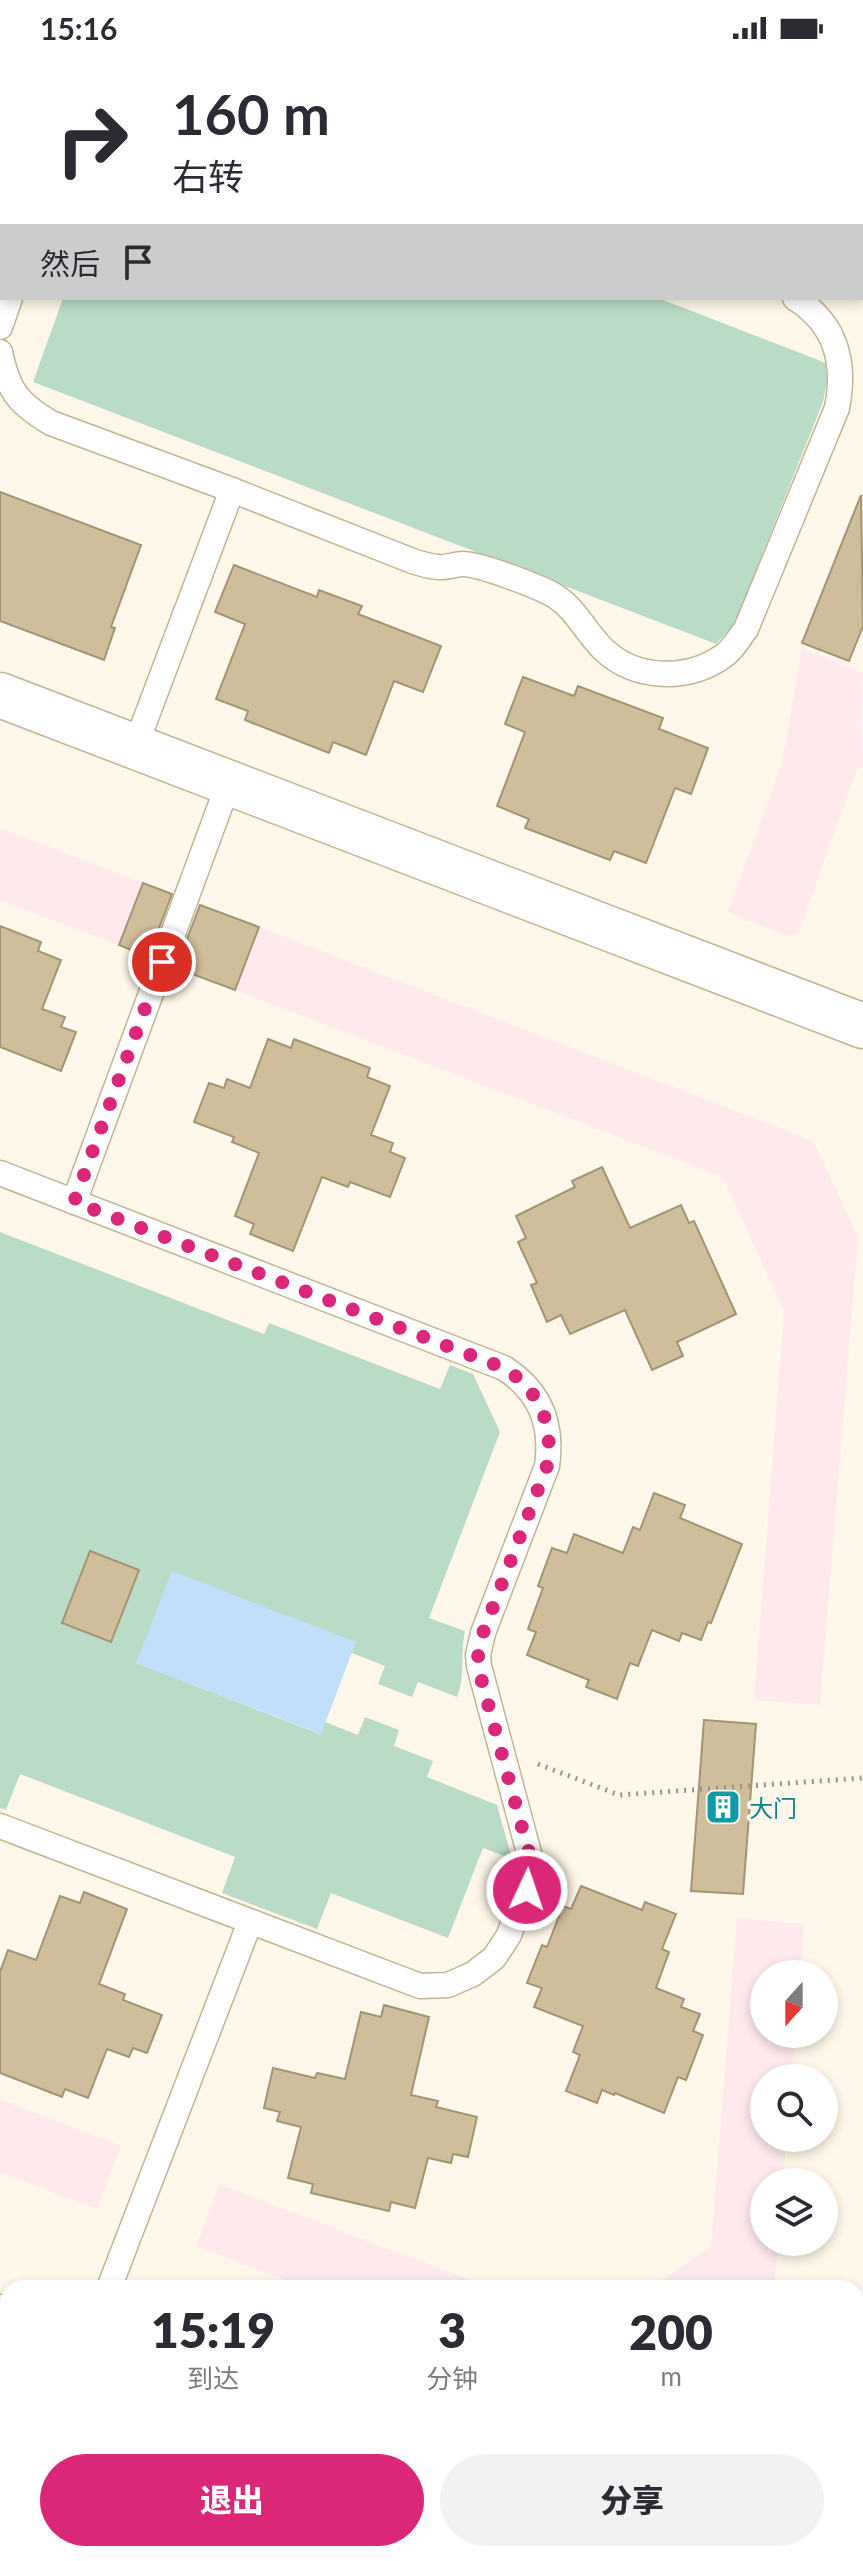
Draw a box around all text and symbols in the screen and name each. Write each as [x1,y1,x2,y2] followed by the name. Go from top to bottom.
[40,10,117,46] text: 15:16
[172,80,330,147] text: 160 m
[40,88,144,192] icon: right
[172,154,244,198] text: 右转
[116,240,160,284] icon: arrive
[40,245,100,281] text: 然后
[128,928,196,996] pin
[140,940,184,984] icon: arrive
[704,1788,742,1826] building icon: 大门
[749,1793,797,1822] place label: 大门
[485,1848,569,1932] position arrow
[750,1960,838,2048] north arrow
[750,1960,838,2256] map controls
[750,2064,838,2152] button: search
[750,2168,838,2256] button: layers
[151,2301,275,2358] text: 15:19
[438,2301,466,2358] text: 3
[629,2303,713,2360] text: 200
[660,2360,682,2392] text: m
[187,2362,239,2394] text: 到达
[426,2362,478,2394] text: 分钟
[40,2454,424,2546] button: 退出
[440,2454,824,2546] button: 分享

